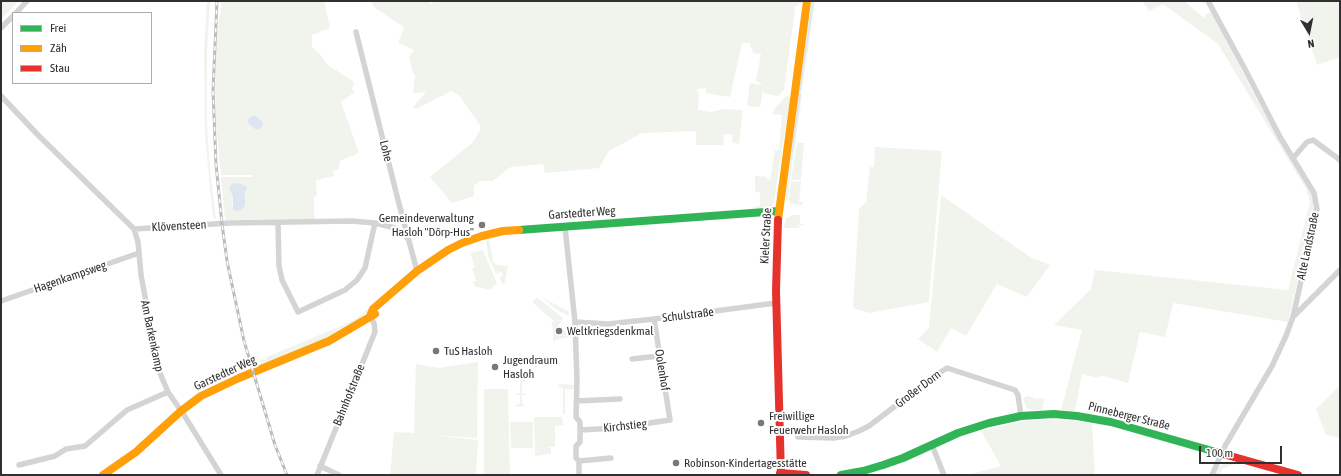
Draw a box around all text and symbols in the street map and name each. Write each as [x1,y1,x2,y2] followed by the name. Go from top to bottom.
[12,12,152,84] legend
[1289,12,1329,52] north arrow
[50,21,66,35] text: Frei
[1307,37,1315,50] text: N
[50,41,67,55] text: Zäh
[50,61,70,75] text: Stau
[376,139,396,163] street label: Lohe
[548,203,616,223] street label: Garstedter Weg
[757,208,775,264] street label: Kieler Straße
[379,211,474,239] place label: Gemeindeverwaltung Hasloh "Dörp-Hus"
[1294,211,1322,281] street label: Alte Landstraße
[151,217,207,235] street label: Klövensteen
[477,220,487,230] marker: Gemeindeverwaltung Hasloh "Dörp-Hus"
[32,258,108,296] street label: Hagenkampsweg
[137,299,167,373] street label: Am Barkenkamp
[661,305,715,325] street label: Schulstraße
[567,324,653,338] place label: Weltkriegsdenkmal
[554,326,564,336] marker: Weltkriegsdenkmal
[444,344,492,358] place label: TuS Hasloh
[431,346,441,356] marker: TuS Hasloh
[652,348,672,392] street label: Oolenhof
[192,352,258,394] street label: Garstedter Weg
[503,353,558,381] place label: Jugendraum Hasloh
[330,362,368,428] street label: Bahnhofstraße
[490,362,500,372] marker: Jugendraum Hasloh
[892,367,944,411] street label: Großer Dorn
[1087,399,1171,433] street label: Pinneberger Straße
[769,409,849,437] place label: Freiwillige Feuerwehr Hasloh
[603,417,647,435] street label: Kirchstieg
[756,418,766,428] marker: Freiwillige Feuerwehr Hasloh
[1201,438,1284,464] scale bar
[1206,446,1233,460] text: 100 m
[684,456,807,470] place label: Robinson-Kindertagesstätte
[671,458,681,468] marker: Robinson-Kindertagesstätte

